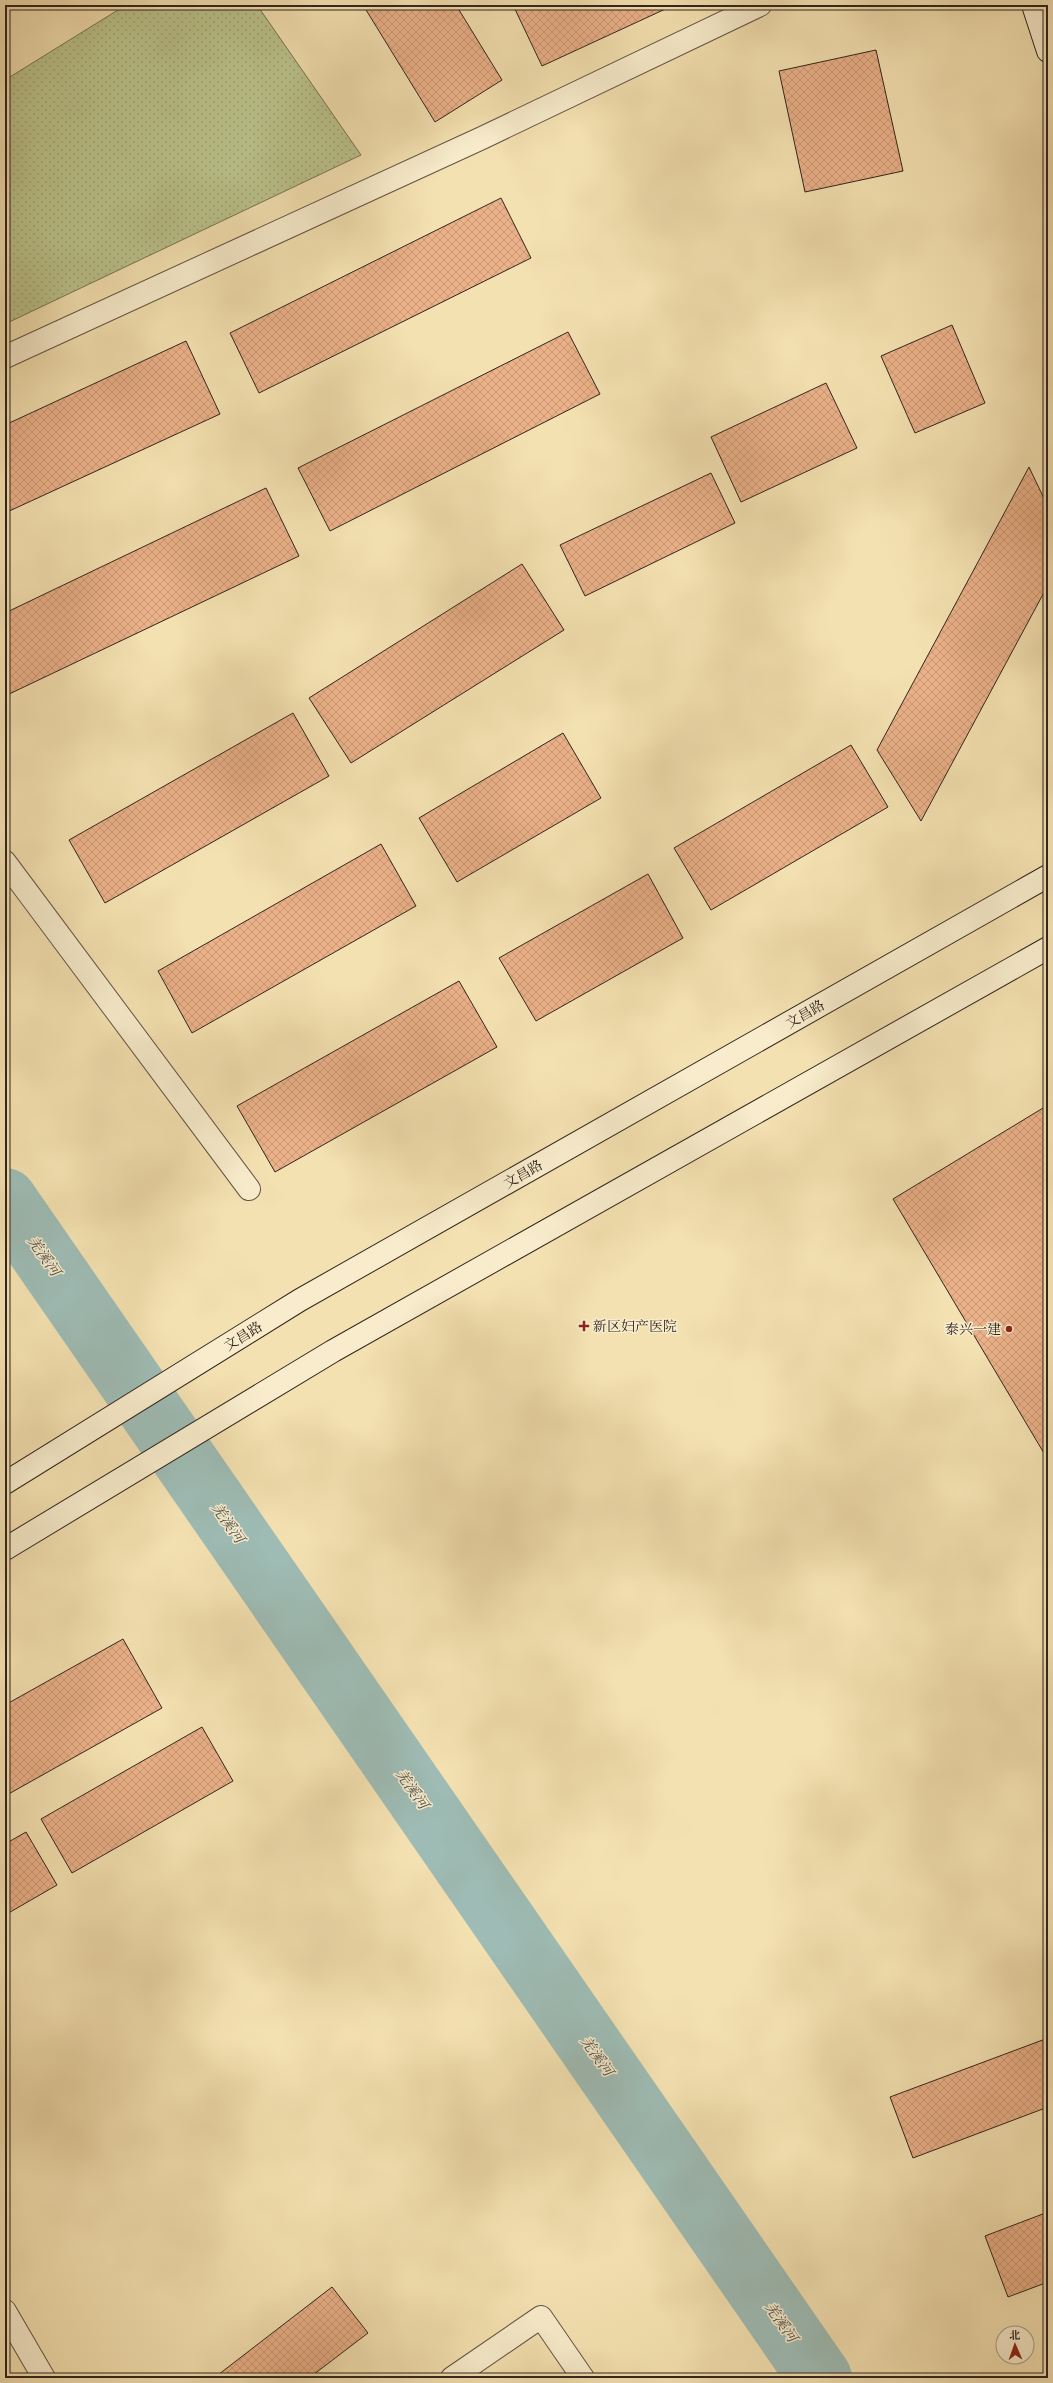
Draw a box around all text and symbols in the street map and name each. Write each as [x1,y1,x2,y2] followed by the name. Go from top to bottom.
[783,997,829,1035] street label: 文昌路
[501,1157,547,1195] street label: 文昌路
[21,1232,66,1284] water label: 羌溪河
[221,1318,267,1357] street label: 文昌路
[593,1318,677,1338] place label: 新区妇产医院
[578,1320,590,1332] marker: 新区妇产医院
[945,1321,1001,1341] place label: 泰兴一建
[1004,1324,1014,1334] marker: 泰兴一建
[205,1499,250,1551] water label: 羌溪河
[389,1765,434,1817] water label: 羌溪河
[574,2032,619,2084] water label: 羌溪河
[758,2298,803,2350] water label: 羌溪河
[995,2325,1035,2365] north arrow
[1009,2328,1020,2344] text: 北

